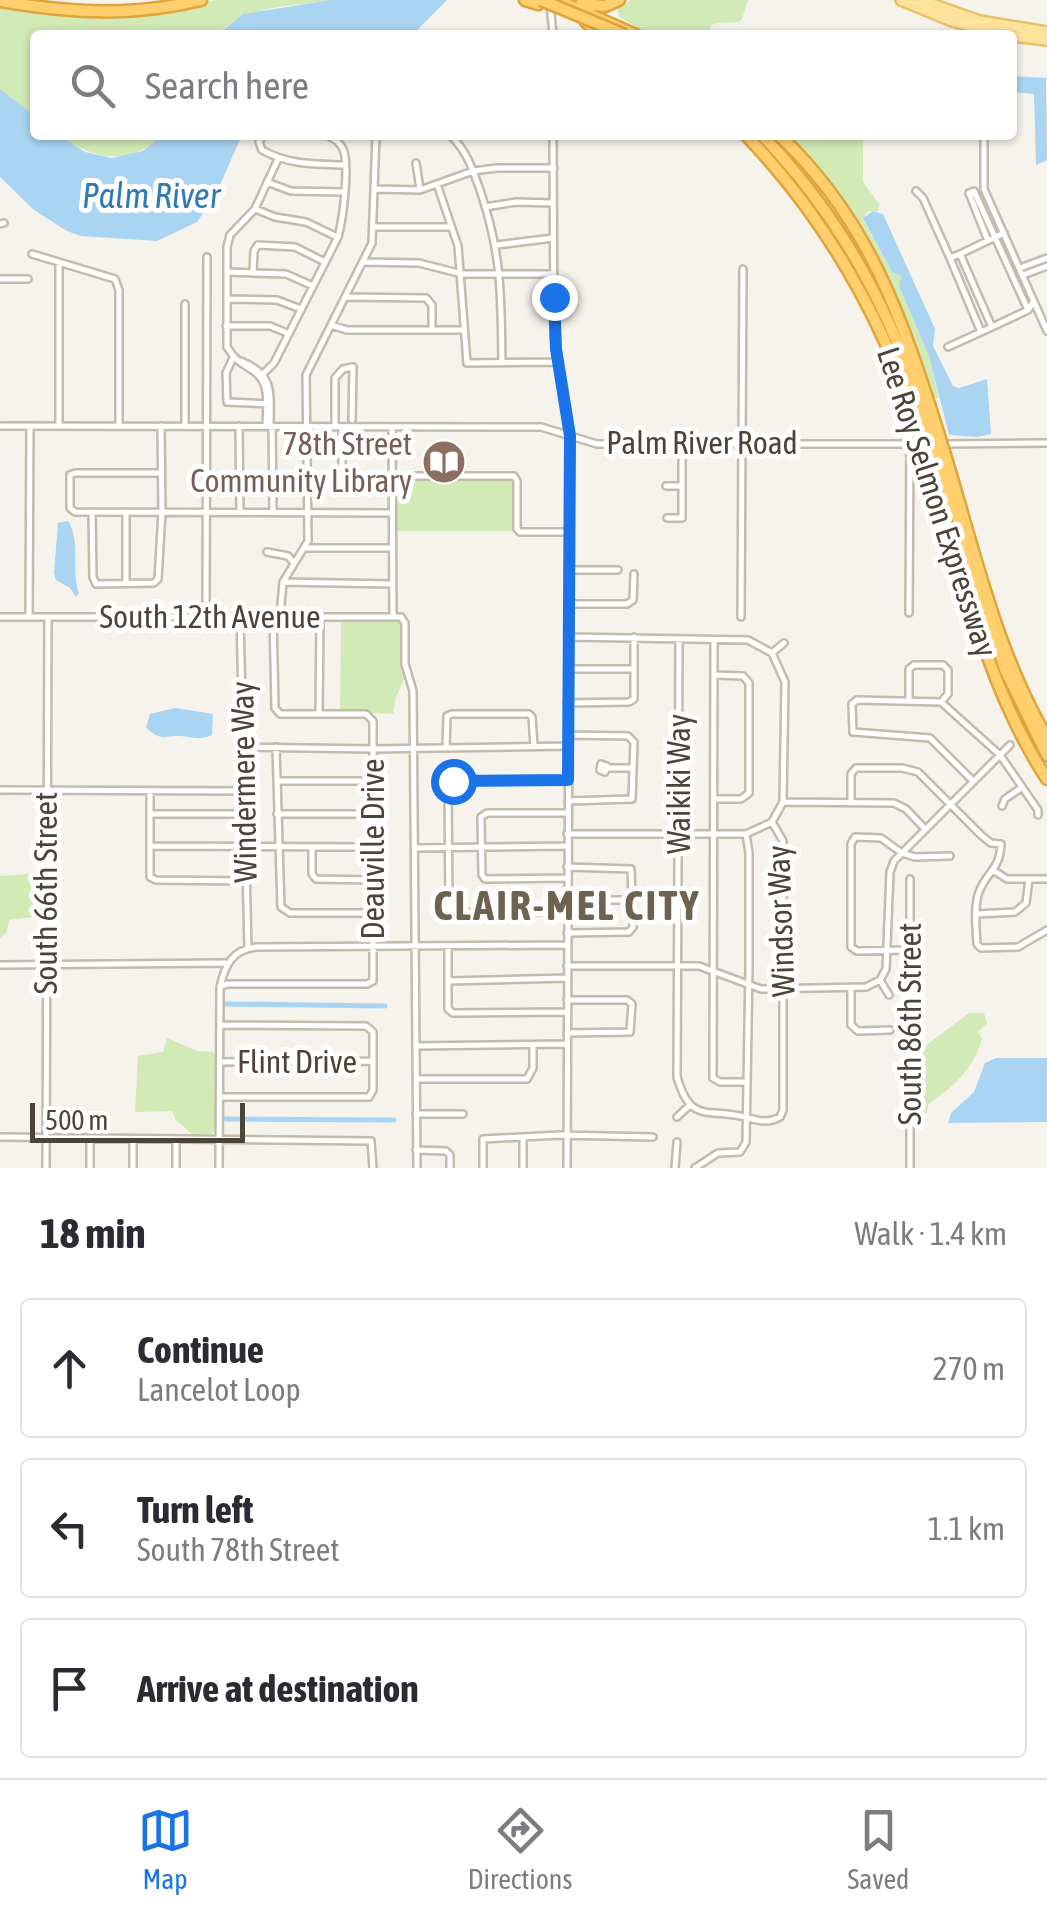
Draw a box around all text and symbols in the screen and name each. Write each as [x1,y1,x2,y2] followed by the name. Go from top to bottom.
[30,30,1017,140] search box
[65,58,120,113] icon: search
[145,64,309,107] text: Search here
[82,175,222,215] water label: Palm River
[532,275,578,321] route end
[870,342,1005,661] street label: Lee Roy Selmon Expressway
[606,424,798,461] street label: Palm River Road
[190,425,412,499] place label: 78th Street Community Library
[421,439,467,485] library icon: 78th Street Community Library
[100,598,320,635] street label: South 12th Avenue
[223,681,264,883] street label: Windermere Way
[660,714,697,854] street label: Waikiki Way
[354,759,391,940] street label: Deauville Drive
[431,759,477,805] route start
[27,792,64,994] street label: South 66th Street
[759,845,802,997] street label: Windsor Way
[433,881,701,929] district label: CLAIR-MEL CITY
[891,923,928,1125] street label: South 86th Street
[237,1043,357,1080] street label: Flint Drive
[30,1098,245,1142] scale bar
[45,1104,108,1136] text: 500 m
[40,1209,146,1257] text: 18 min
[854,1215,1007,1252] text: Walk · 1.4 km
[137,1328,264,1371] text: Continue
[42,1341,97,1396] icon: ahead
[932,1350,1005,1387] text: 270 m
[137,1371,301,1408] text: Lancelot Loop
[137,1488,253,1531] text: Turn left
[42,1501,97,1556] icon: left
[928,1510,1005,1547] text: 1.1 km
[137,1531,339,1568] text: South 78th Street
[42,1661,97,1716] icon: arrive
[137,1667,419,1710] text: Arrive at destination
[138,1803,193,1895] tab: Map
[468,1803,572,1895] tab: Directions
[848,1803,909,1895] tab: Saved

